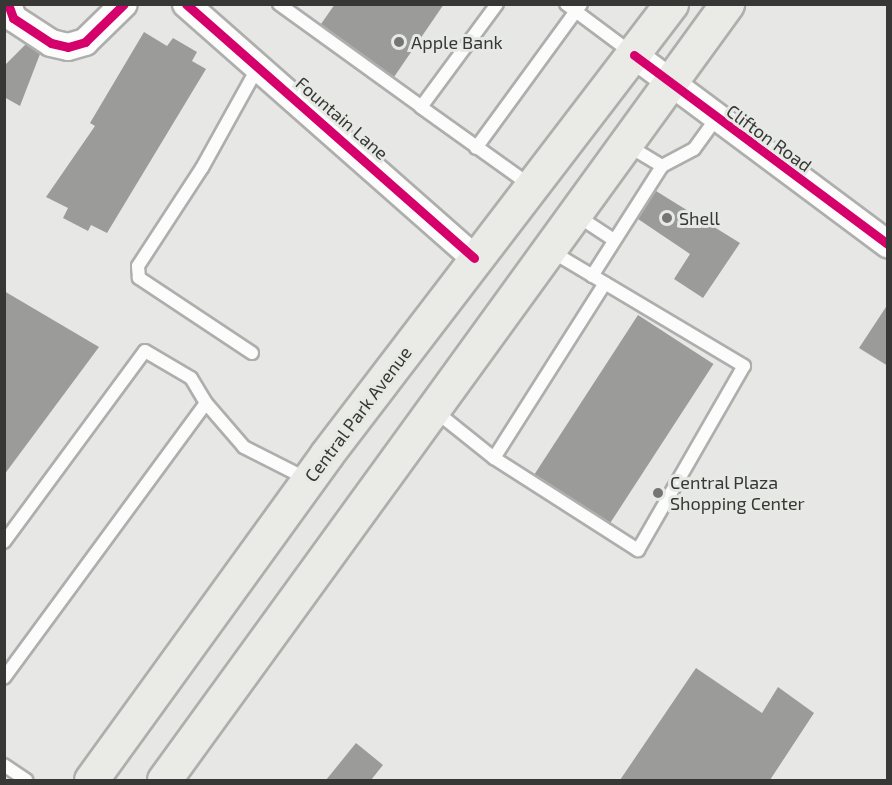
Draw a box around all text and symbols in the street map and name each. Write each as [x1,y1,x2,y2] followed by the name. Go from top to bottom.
[411,31,503,53] place label: Apple Bank
[392,35,406,49] marker: Apple Bank
[291,72,393,164] street label: Fountain Lane
[722,100,816,176] street label: Clifton Road
[679,207,720,229] place label: Shell
[660,211,674,225] marker: Shell
[300,342,416,486] street label: Central Park Avenue
[670,472,805,514] place label: Central Plaza Shopping Center
[651,486,665,500] marker: Central Plaza Shopping Center

